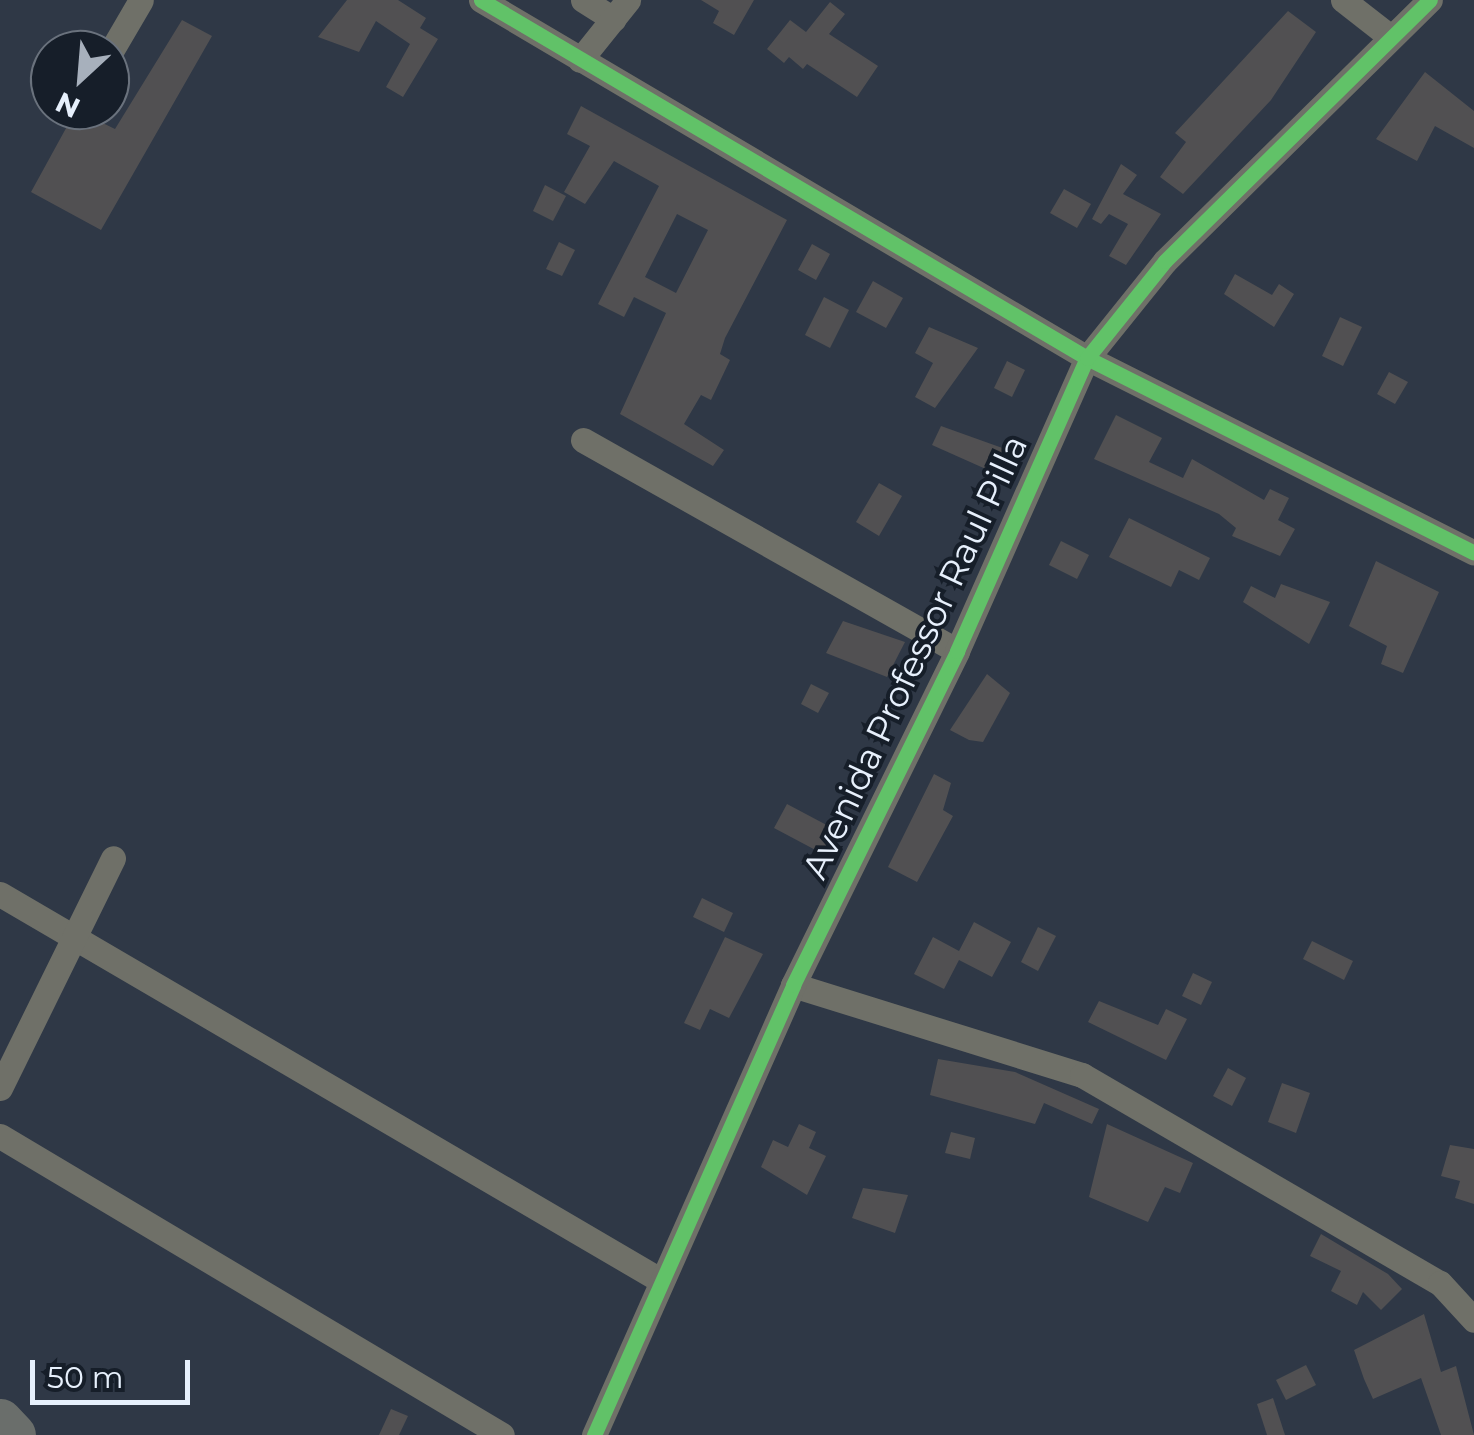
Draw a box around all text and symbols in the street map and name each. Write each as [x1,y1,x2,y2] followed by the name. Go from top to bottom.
[30,30,130,130] north arrow
[50,85,85,125] text: N
[794,429,1036,885] street label: Avenida Professor Raul Pilla
[35,1340,195,1402] scale bar
[47,1359,124,1396] text: 50 m

